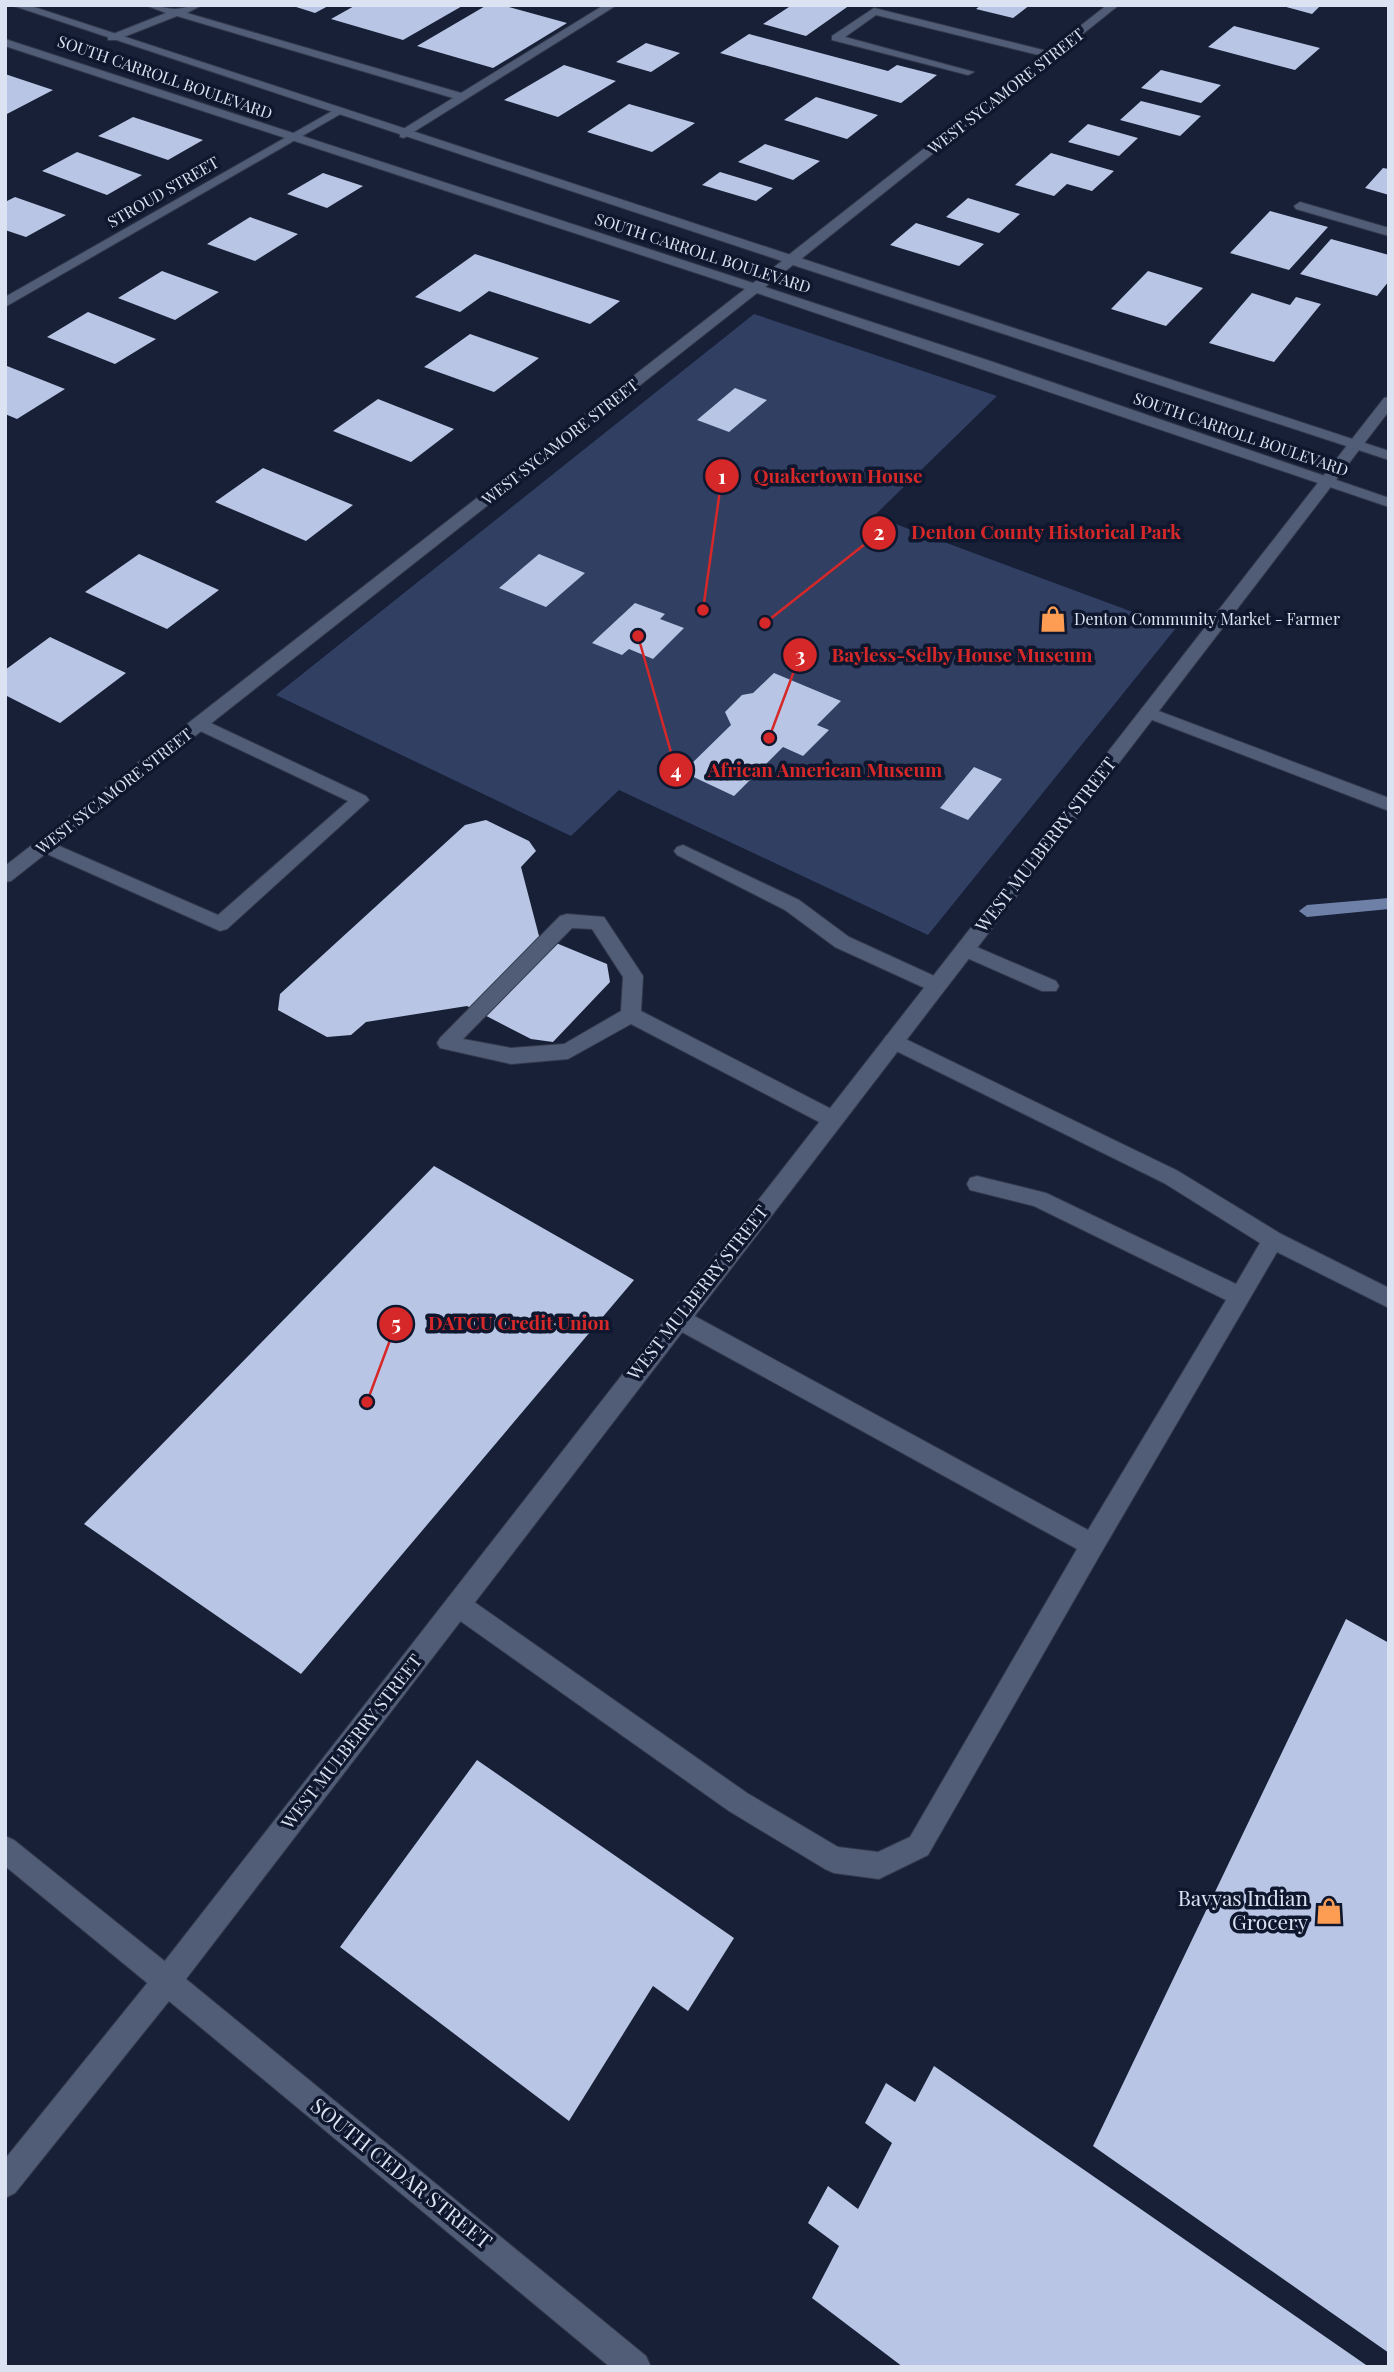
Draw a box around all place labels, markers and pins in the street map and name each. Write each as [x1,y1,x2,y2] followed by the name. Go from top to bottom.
[704,456,936,496] callout: Quakertown House
[862,513,1196,553] callout: Denton County Historical Park
[1038,604,1068,634] shop icon: Denton Community Market - Farmer
[1074,608,1340,629] place label: Denton Community Market - Farmer
[782,635,1107,675] callout: Bayless-Selby House Museum
[658,750,956,790] callout: African American Museum
[379,1304,624,1344] callout: DATCU Credit Union
[1178,1883,1308,1935] place label: Bavyas Indian Grocery
[1314,1896,1344,1926] shop icon: Bavyas Indian Grocery

